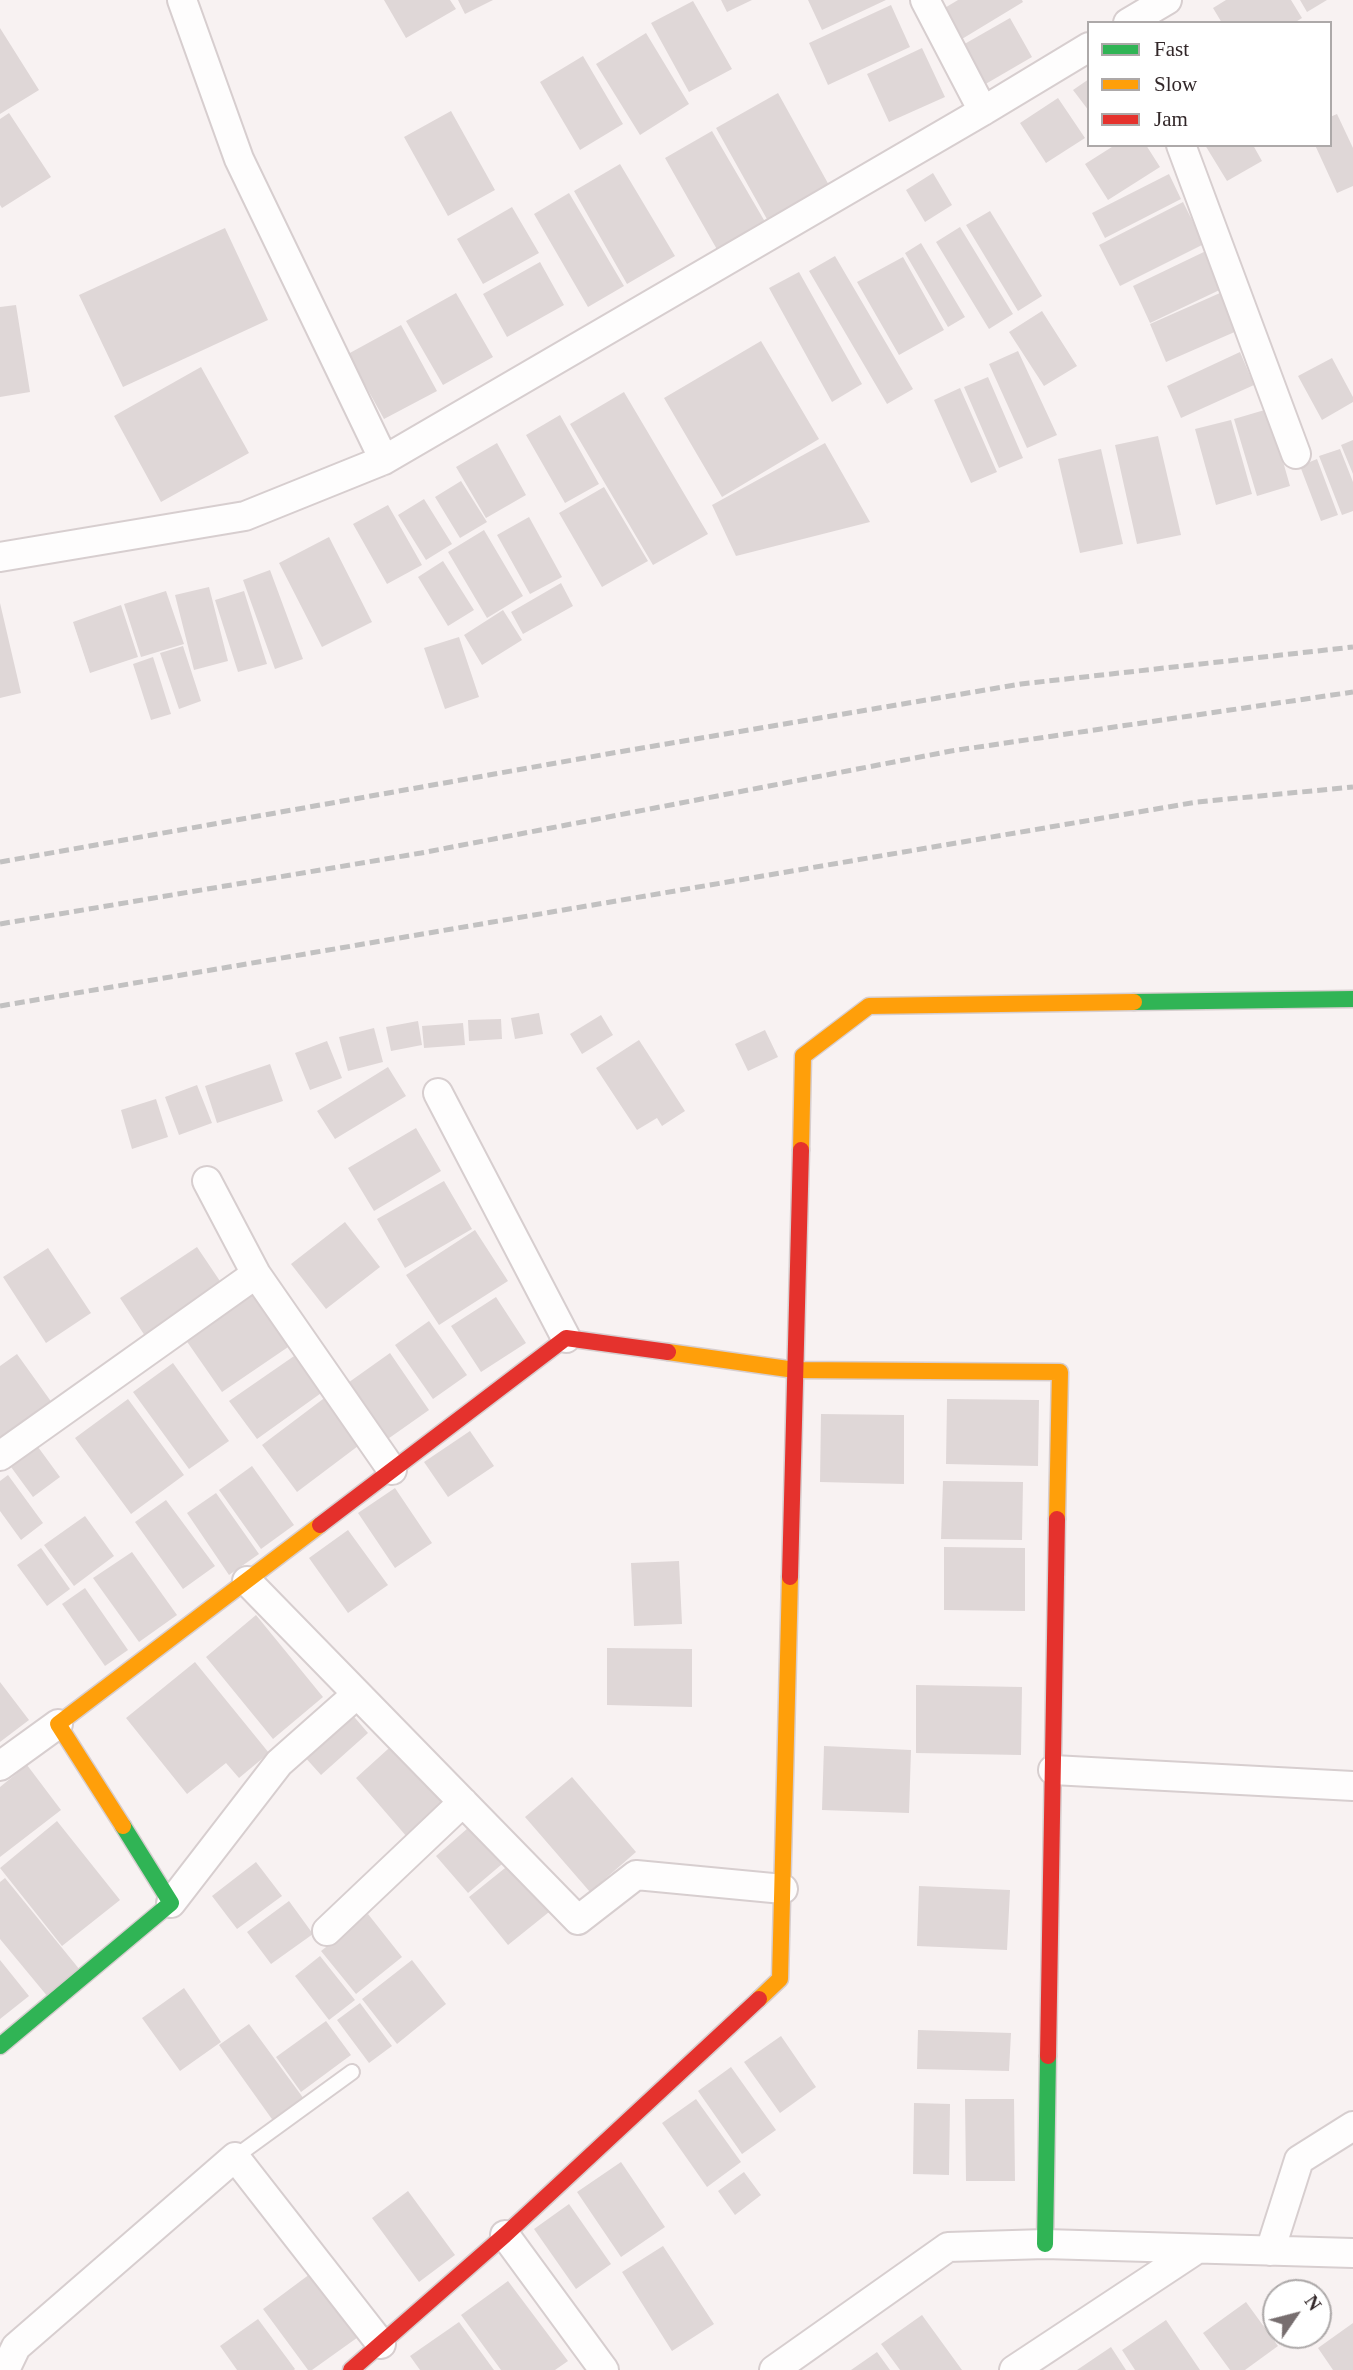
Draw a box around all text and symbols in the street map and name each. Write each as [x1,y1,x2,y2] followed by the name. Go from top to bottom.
[1087,21,1332,147] legend
[1154,37,1189,61] text: Fast
[1154,72,1197,96] text: Slow
[1154,107,1188,131] text: Jam
[1262,2279,1332,2349] north arrow
[1300,2291,1326,2314] text: N

